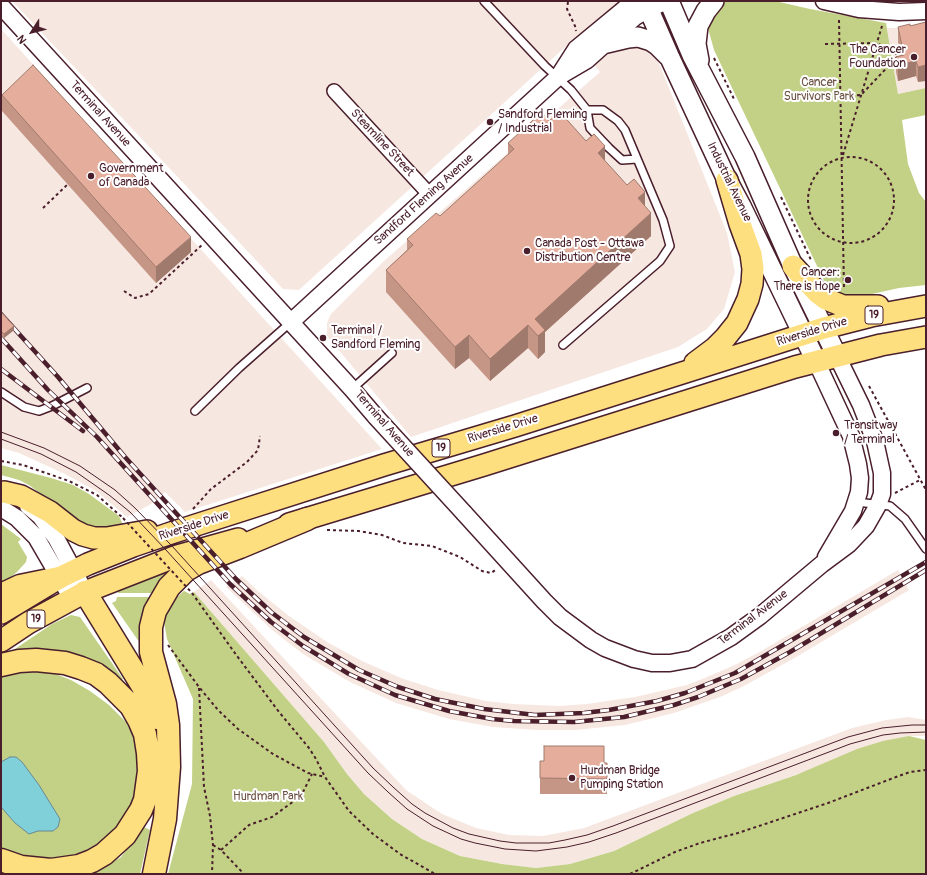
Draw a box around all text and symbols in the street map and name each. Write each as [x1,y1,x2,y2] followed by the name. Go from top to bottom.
[12,12,52,52] north arrow
[14,33,29,46] text: N
[849,43,906,71] place label: The Cancer Foundation
[909,52,919,62] marker: The Cancer Foundation
[784,76,854,104] park label: Cancer Survivors Park
[67,78,133,150] street label: Terminal Avenue
[347,106,417,180] street label: Steamline Street
[498,108,587,136] place label: Sandford Fleming / Industrial
[485,117,495,127] marker: Sandford Fleming / Industrial
[704,140,754,224] street label: Industrial Avenue
[371,152,477,248] street label: Sandford Fleming Avenue
[99,162,164,190] place label: Government of Canada
[86,171,96,181] marker: Government of Canada
[535,237,644,265] place label: Canada Post - Ottawa Distribution Centre
[522,246,532,256] marker: Canada Post - Ottawa Distribution Centre
[773,266,840,294] place label: Cancer: There is Hope
[843,275,853,285] marker: Cancer: There is Hope
[865,306,883,324] road number: 19
[775,314,849,350] street label: Riverside Drive
[331,324,420,352] place label: Terminal / Sandford Fleming
[318,333,328,343] marker: Terminal / Sandford Fleming
[351,388,417,460] street label: Terminal Avenue
[466,411,540,447] street label: Riverside Drive
[844,419,897,447] place label: Transitway / Terminal
[831,428,841,438] marker: Transitway / Terminal
[432,439,450,457] road number: 19
[157,508,231,544] street label: Riverside Drive
[715,587,791,649] street label: Terminal Avenue
[27,610,45,628] road number: 19
[580,764,663,792] place label: Hurdman Bridge Pumping Station
[567,773,577,783] marker: Hurdman Bridge Pumping Station
[233,790,303,804] park label: Hurdman Park

